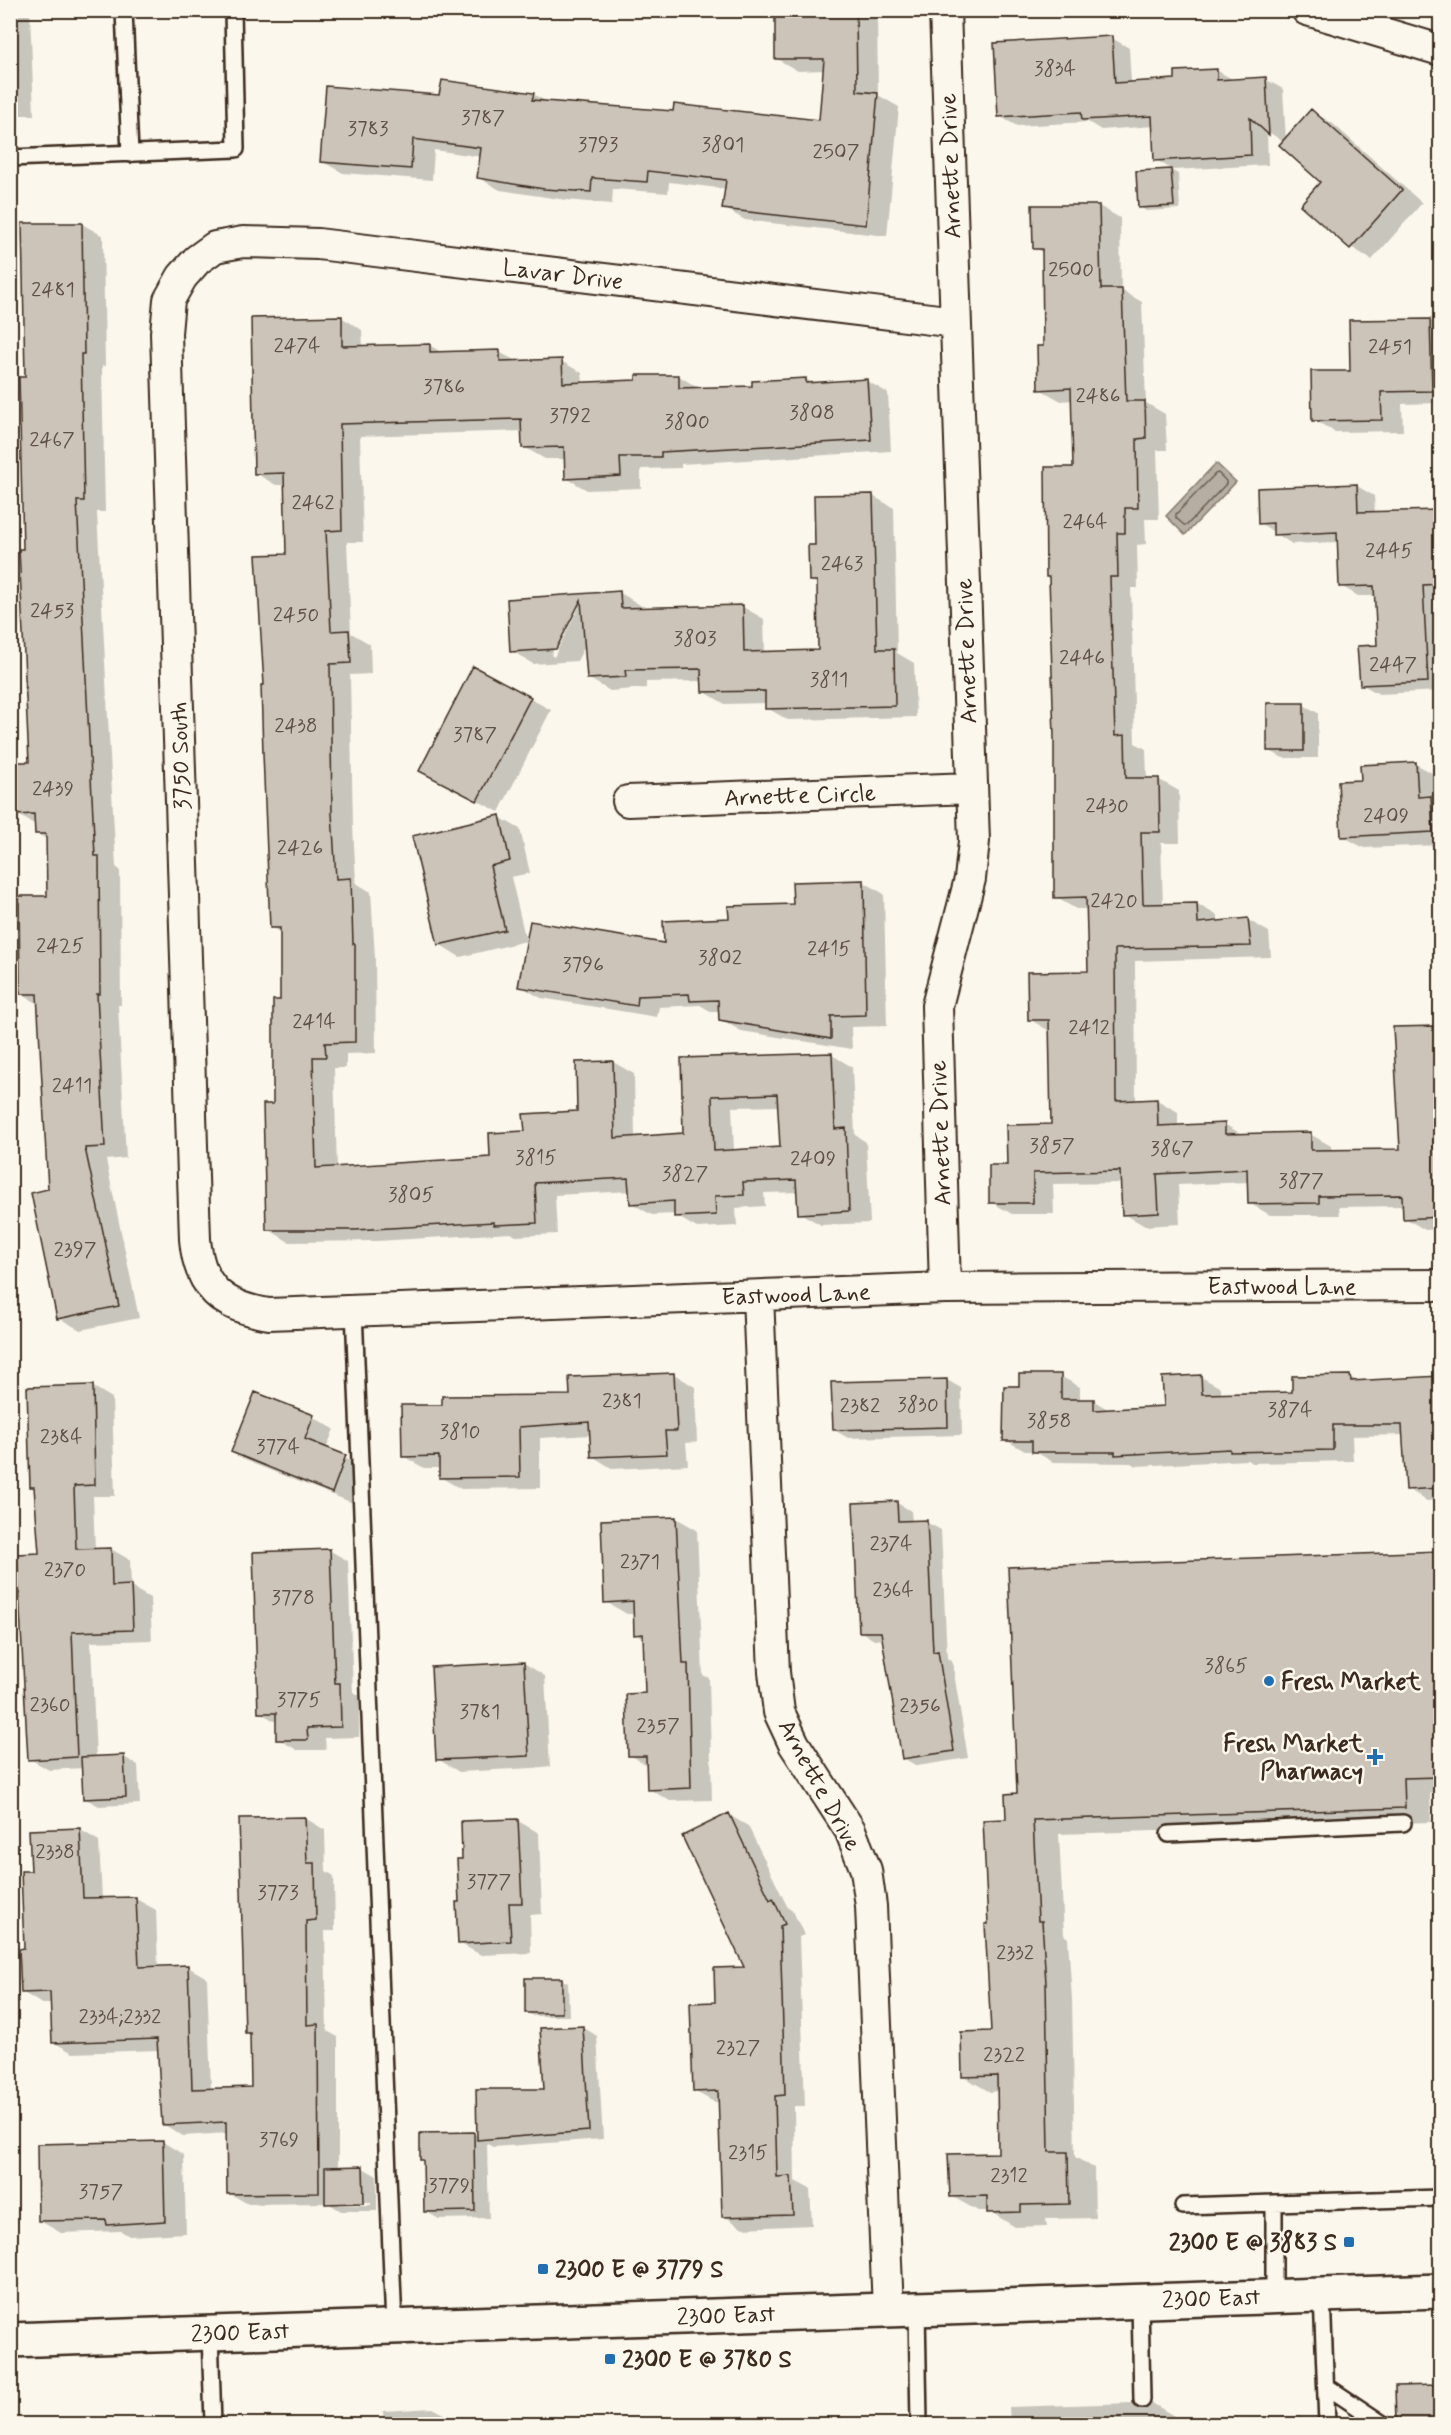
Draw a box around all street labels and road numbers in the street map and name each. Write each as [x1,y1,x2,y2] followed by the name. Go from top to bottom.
[933,93,970,239] street label: Arnette Drive
[501,253,625,298] street label: Lavar Drive
[949,578,986,724] street label: Arnette Drive
[164,701,199,811] street label: 3750 South
[723,778,877,815] street label: Arnette Circle
[923,1060,960,1206] street label: Arnette Drive
[1207,1272,1357,1303] street label: Eastwood Lane
[721,1277,871,1314] street label: Eastwood Lane
[770,1714,868,1857] street label: Arnette Drive
[1161,2282,1261,2317] street label: 2300 East
[676,2299,776,2334] street label: 2300 East
[190,2316,290,2351] street label: 2300 East

